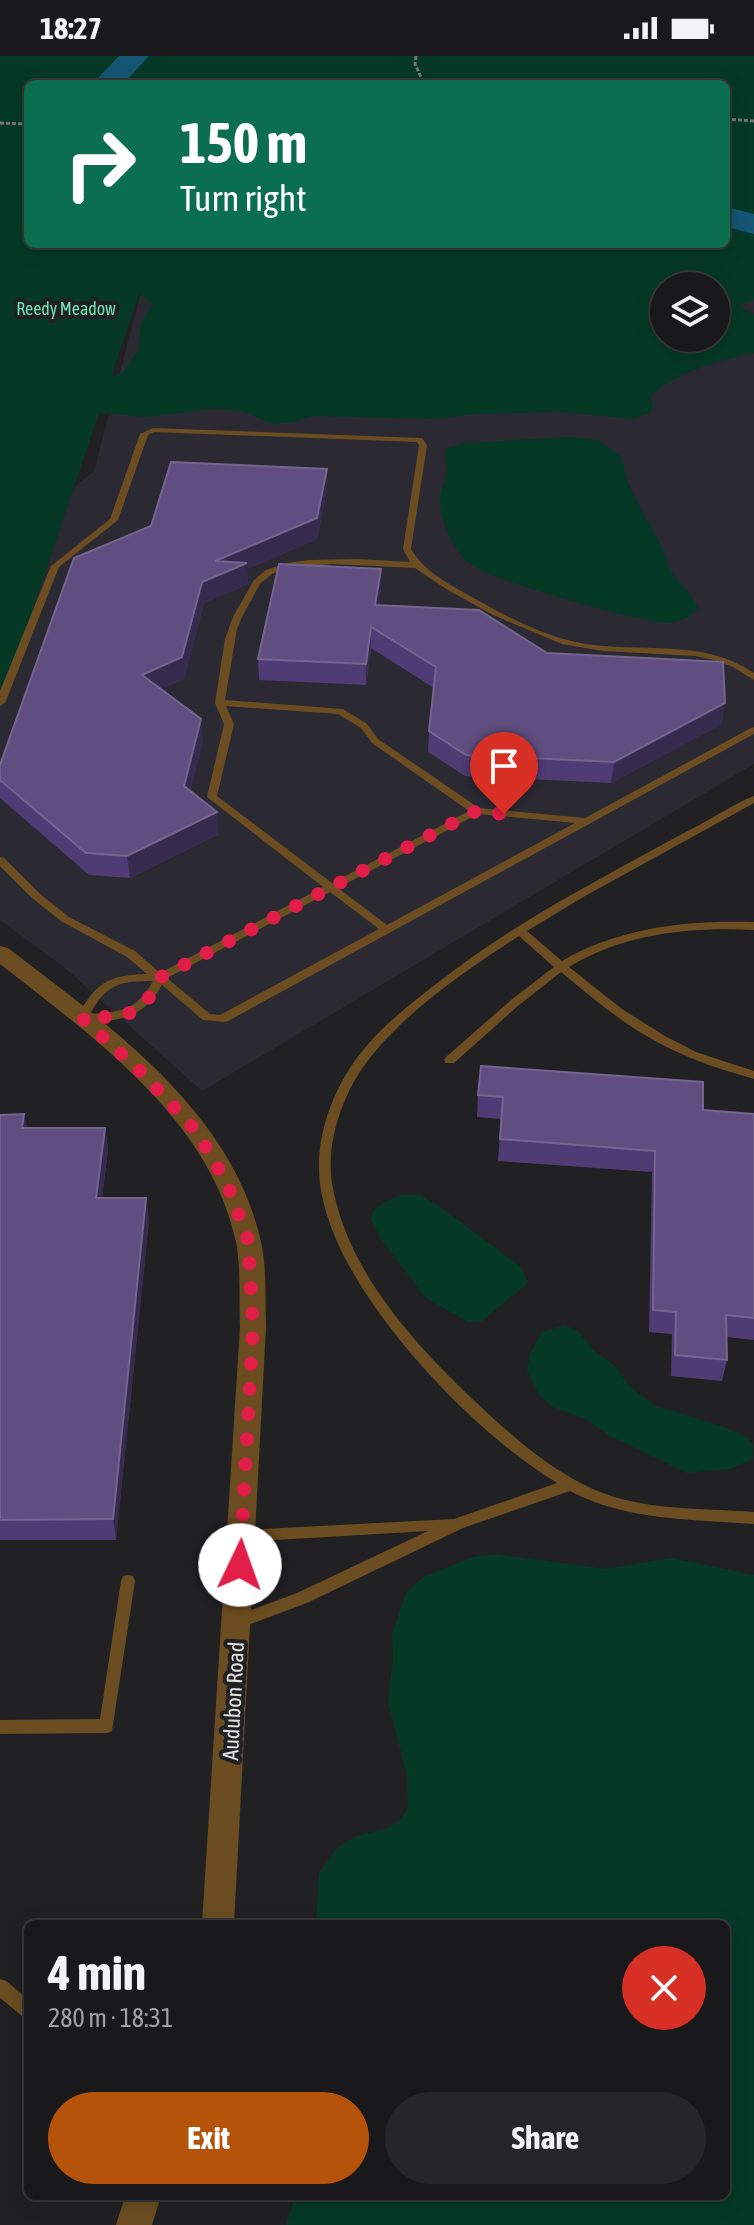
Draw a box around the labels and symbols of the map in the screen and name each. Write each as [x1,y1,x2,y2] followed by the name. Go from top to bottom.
[16,298,116,319] park label: Reedy Meadow
[470,732,538,814] pin
[198,1523,282,1607] position arrow
[217,1641,249,1761] street label: Audubon Road

